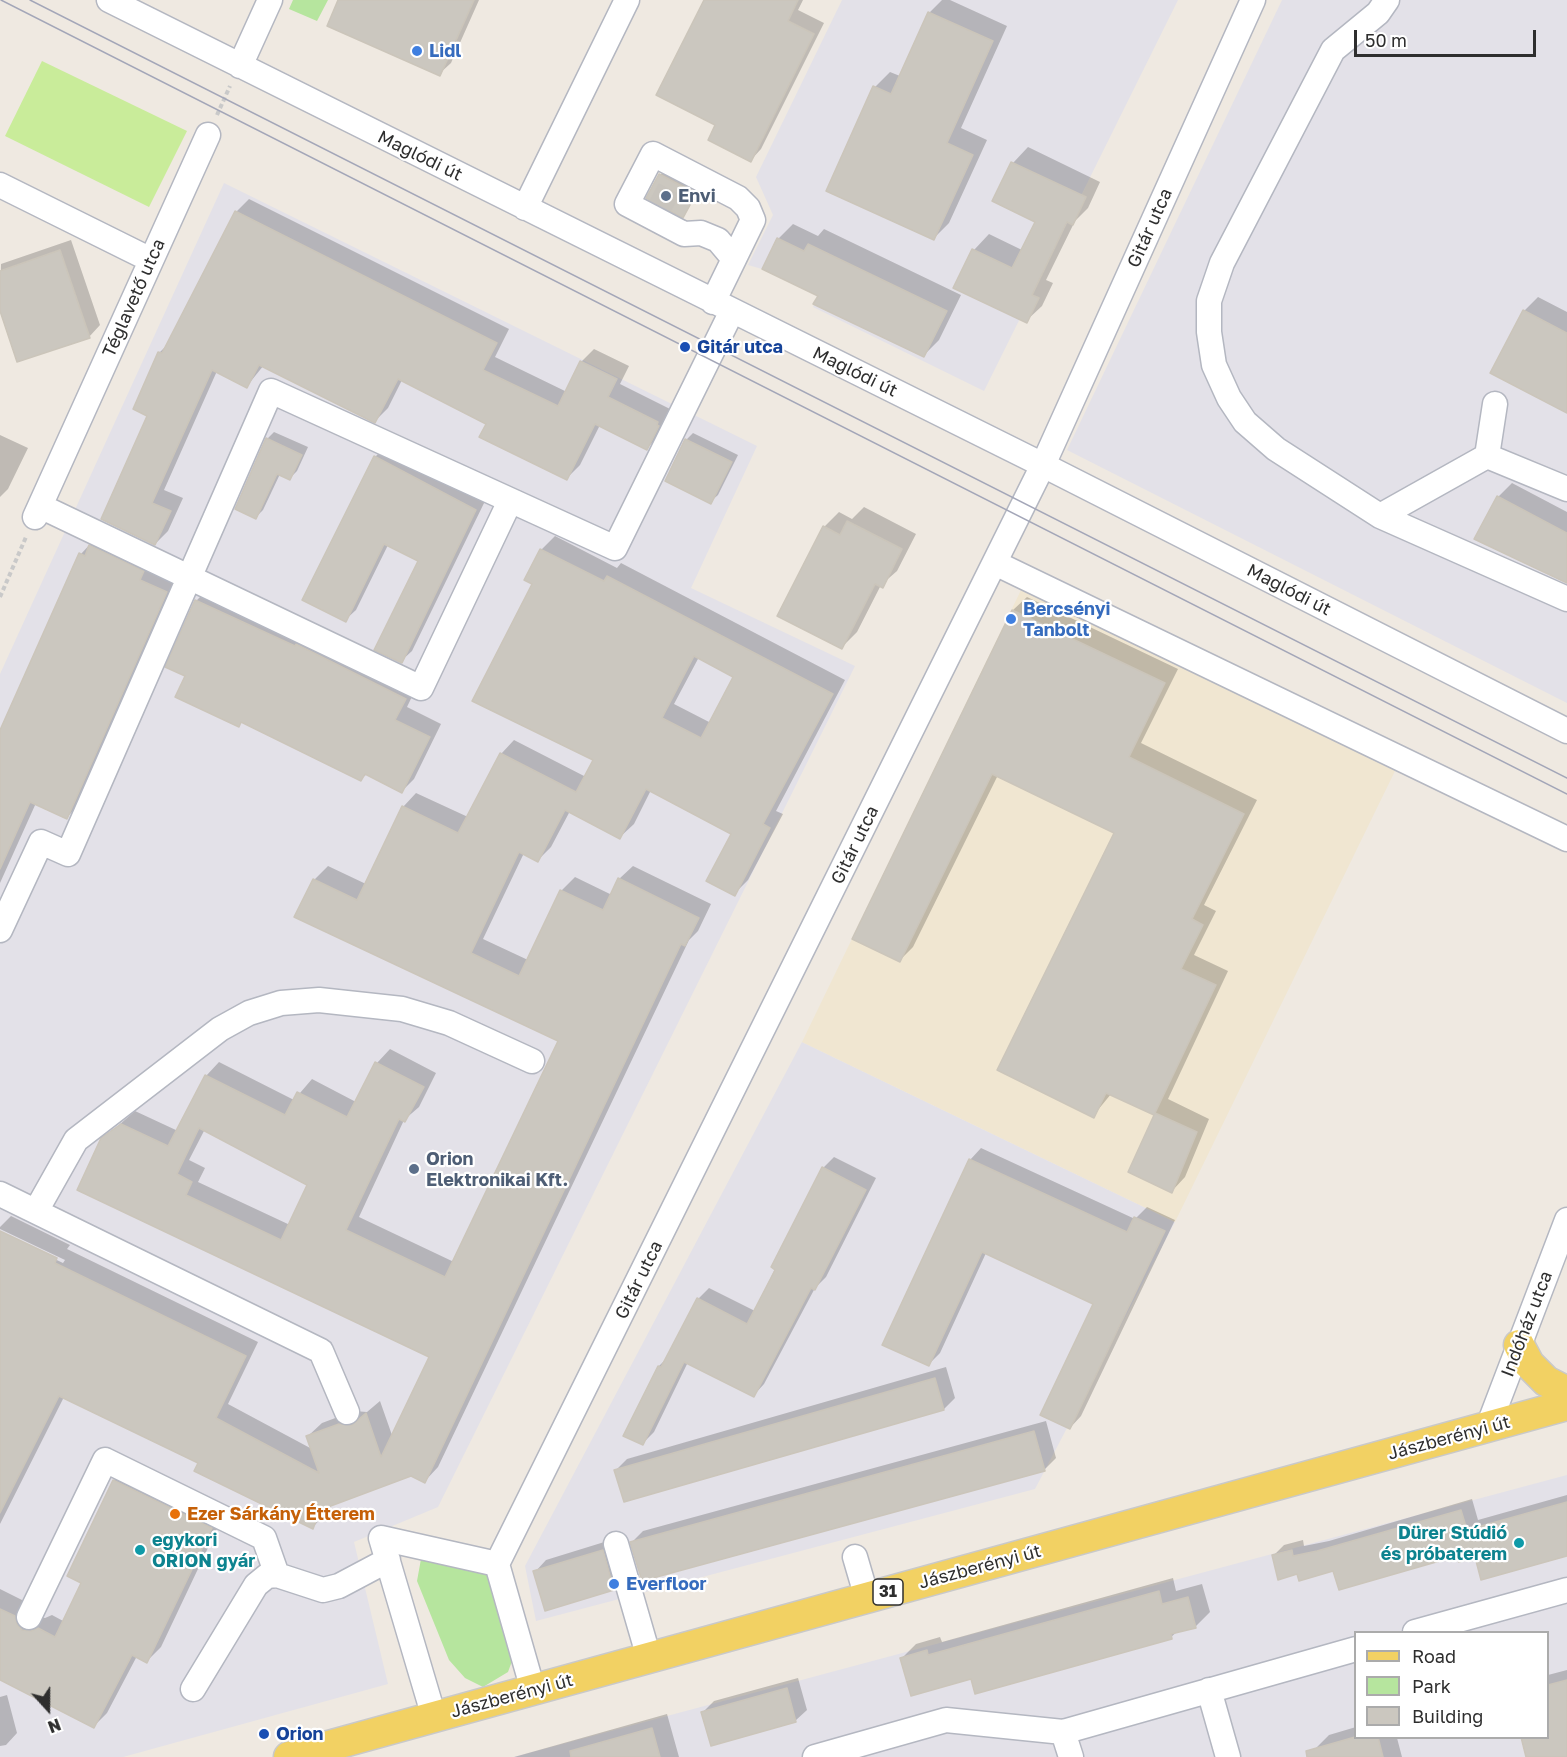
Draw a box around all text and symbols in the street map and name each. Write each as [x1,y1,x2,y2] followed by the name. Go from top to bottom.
[1357,18,1538,56] scale bar
[1365,29,1407,51] text: 50 m
[429,40,461,62] place label: Lidl
[410,44,424,58] marker: Lidl
[374,126,466,186] street label: Maglódi út
[678,185,716,207] place label: Envi
[1123,185,1177,271] street label: Gitár utca
[659,189,673,203] marker: Envi
[98,235,170,361] street label: Téglavető utca
[697,336,783,358] place label: Gitár utca
[678,340,692,354] marker: Gitár utca
[809,342,901,402] street label: Maglódi út
[1243,560,1335,620] street label: Maglódi út
[1023,598,1110,640] place label: Bercsényi Tanbolt
[1004,612,1018,626] marker: Bercsényi Tanbolt
[827,802,883,888] street label: Gitár utca
[426,1148,568,1190] place label: Orion Elektronikai Kft.
[407,1162,421,1176] marker: Orion Elektronikai Kft.
[611,1237,667,1323] street label: Gitár utca
[1497,1268,1557,1380] street label: Indóház utca
[1385,1411,1513,1465] street label: Jászberényi út
[187,1503,375,1525] place label: Ezer Sárkány Étterem
[168,1507,182,1521] marker: Ezer Sárkány Étterem
[1381,1522,1507,1564] place label: Dürer Stúdió és próbaterem
[152,1529,255,1572] place label: egykori ORION gyár
[1512,1536,1526,1550] marker: Dürer Stúdió és próbaterem
[916,1540,1044,1594] street label: Jászberényi út
[133,1543,147,1557] marker: egykori ORION gyár
[626,1573,707,1595] place label: Everfloor
[607,1577,621,1591] marker: Everfloor
[873,1579,903,1605] road number: 31
[1354,1631,1549,1739] legend
[1412,1645,1456,1667] text: Road
[448,1669,576,1723] street label: Jászberényi út
[1412,1675,1451,1697] text: Park
[18,1679,78,1739] north arrow
[1412,1705,1483,1727] text: Building
[45,1714,64,1737] text: N
[276,1723,324,1745] place label: Orion
[257,1727,271,1741] marker: Orion

